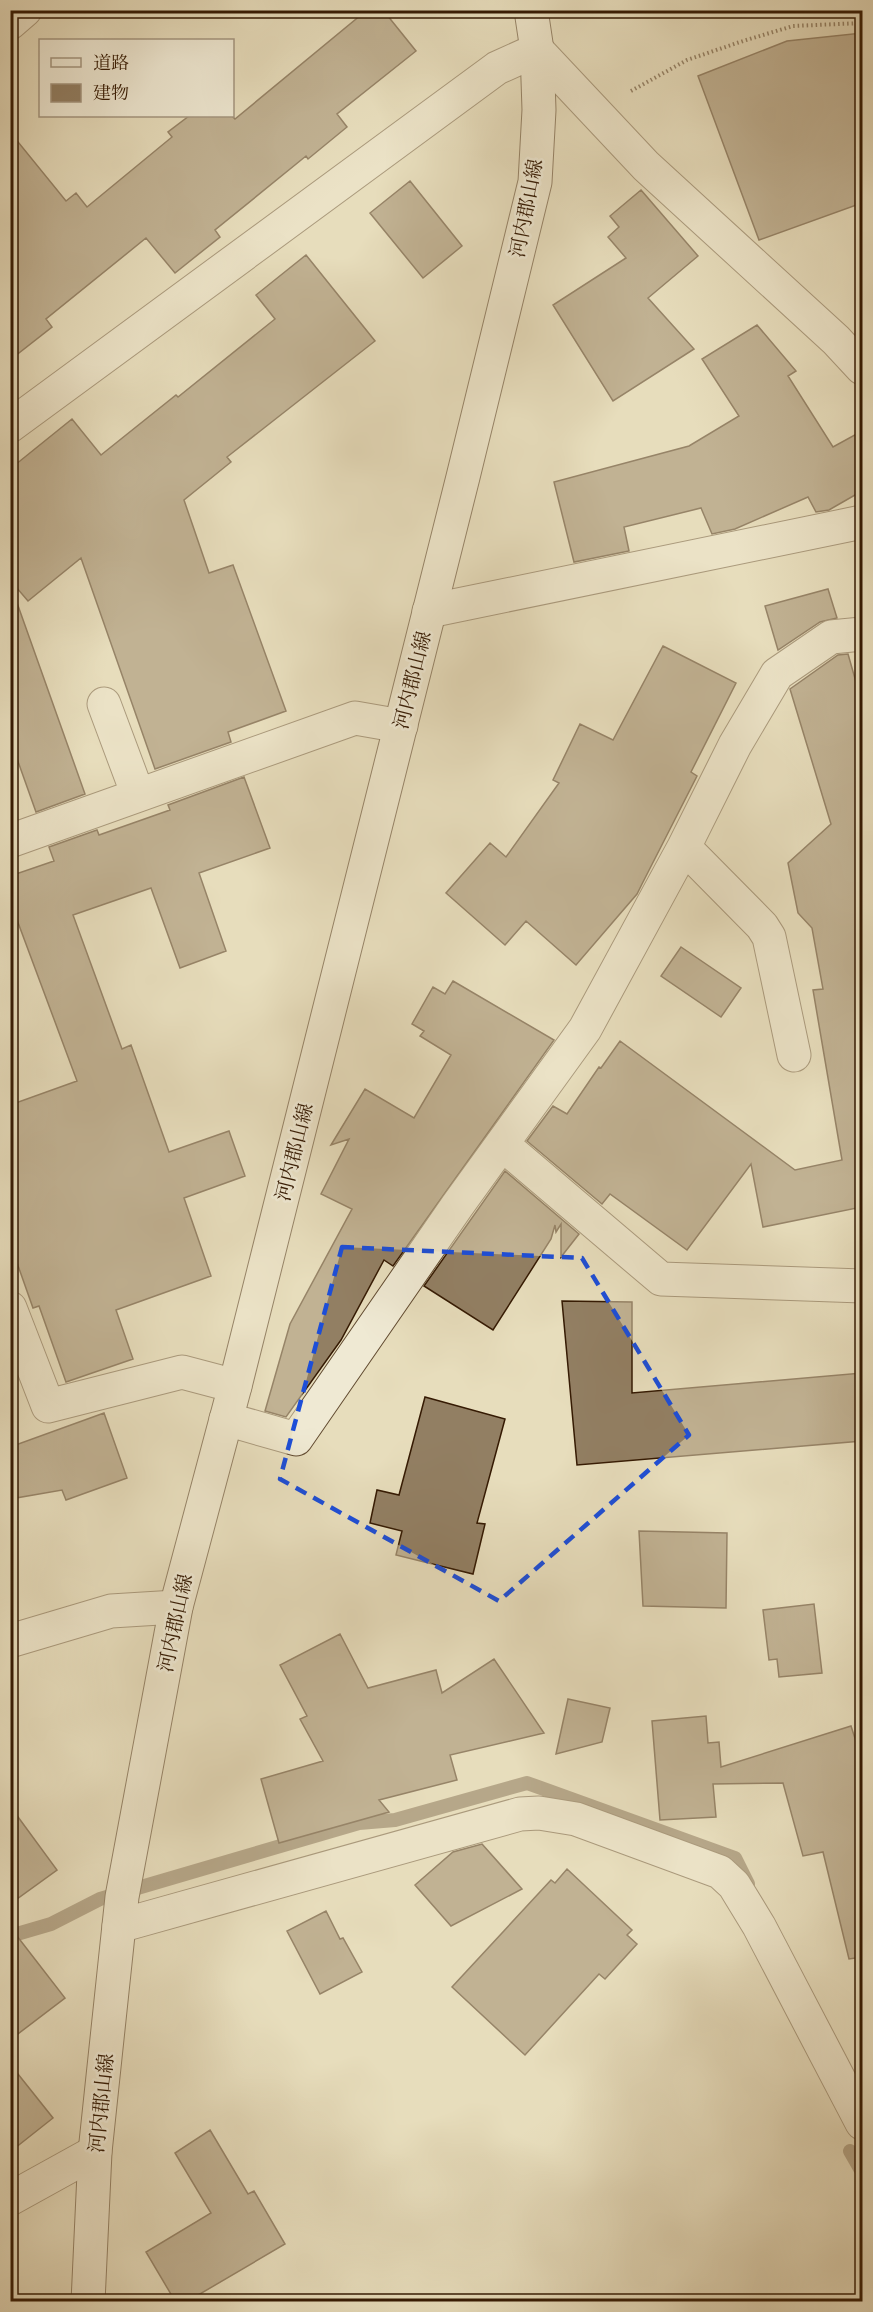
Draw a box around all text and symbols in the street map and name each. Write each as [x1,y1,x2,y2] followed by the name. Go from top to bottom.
[39,39,234,117] legend
[93,53,129,74] text: 道路
[93,83,129,104] text: 建物
[506,157,547,259] street label: 河内郡山線
[389,629,436,731] street label: 河内郡山線
[271,1101,318,1203] street label: 河内郡山線
[154,1572,197,1674] street label: 河内郡山線
[85,2052,118,2154] street label: 河内郡山線

